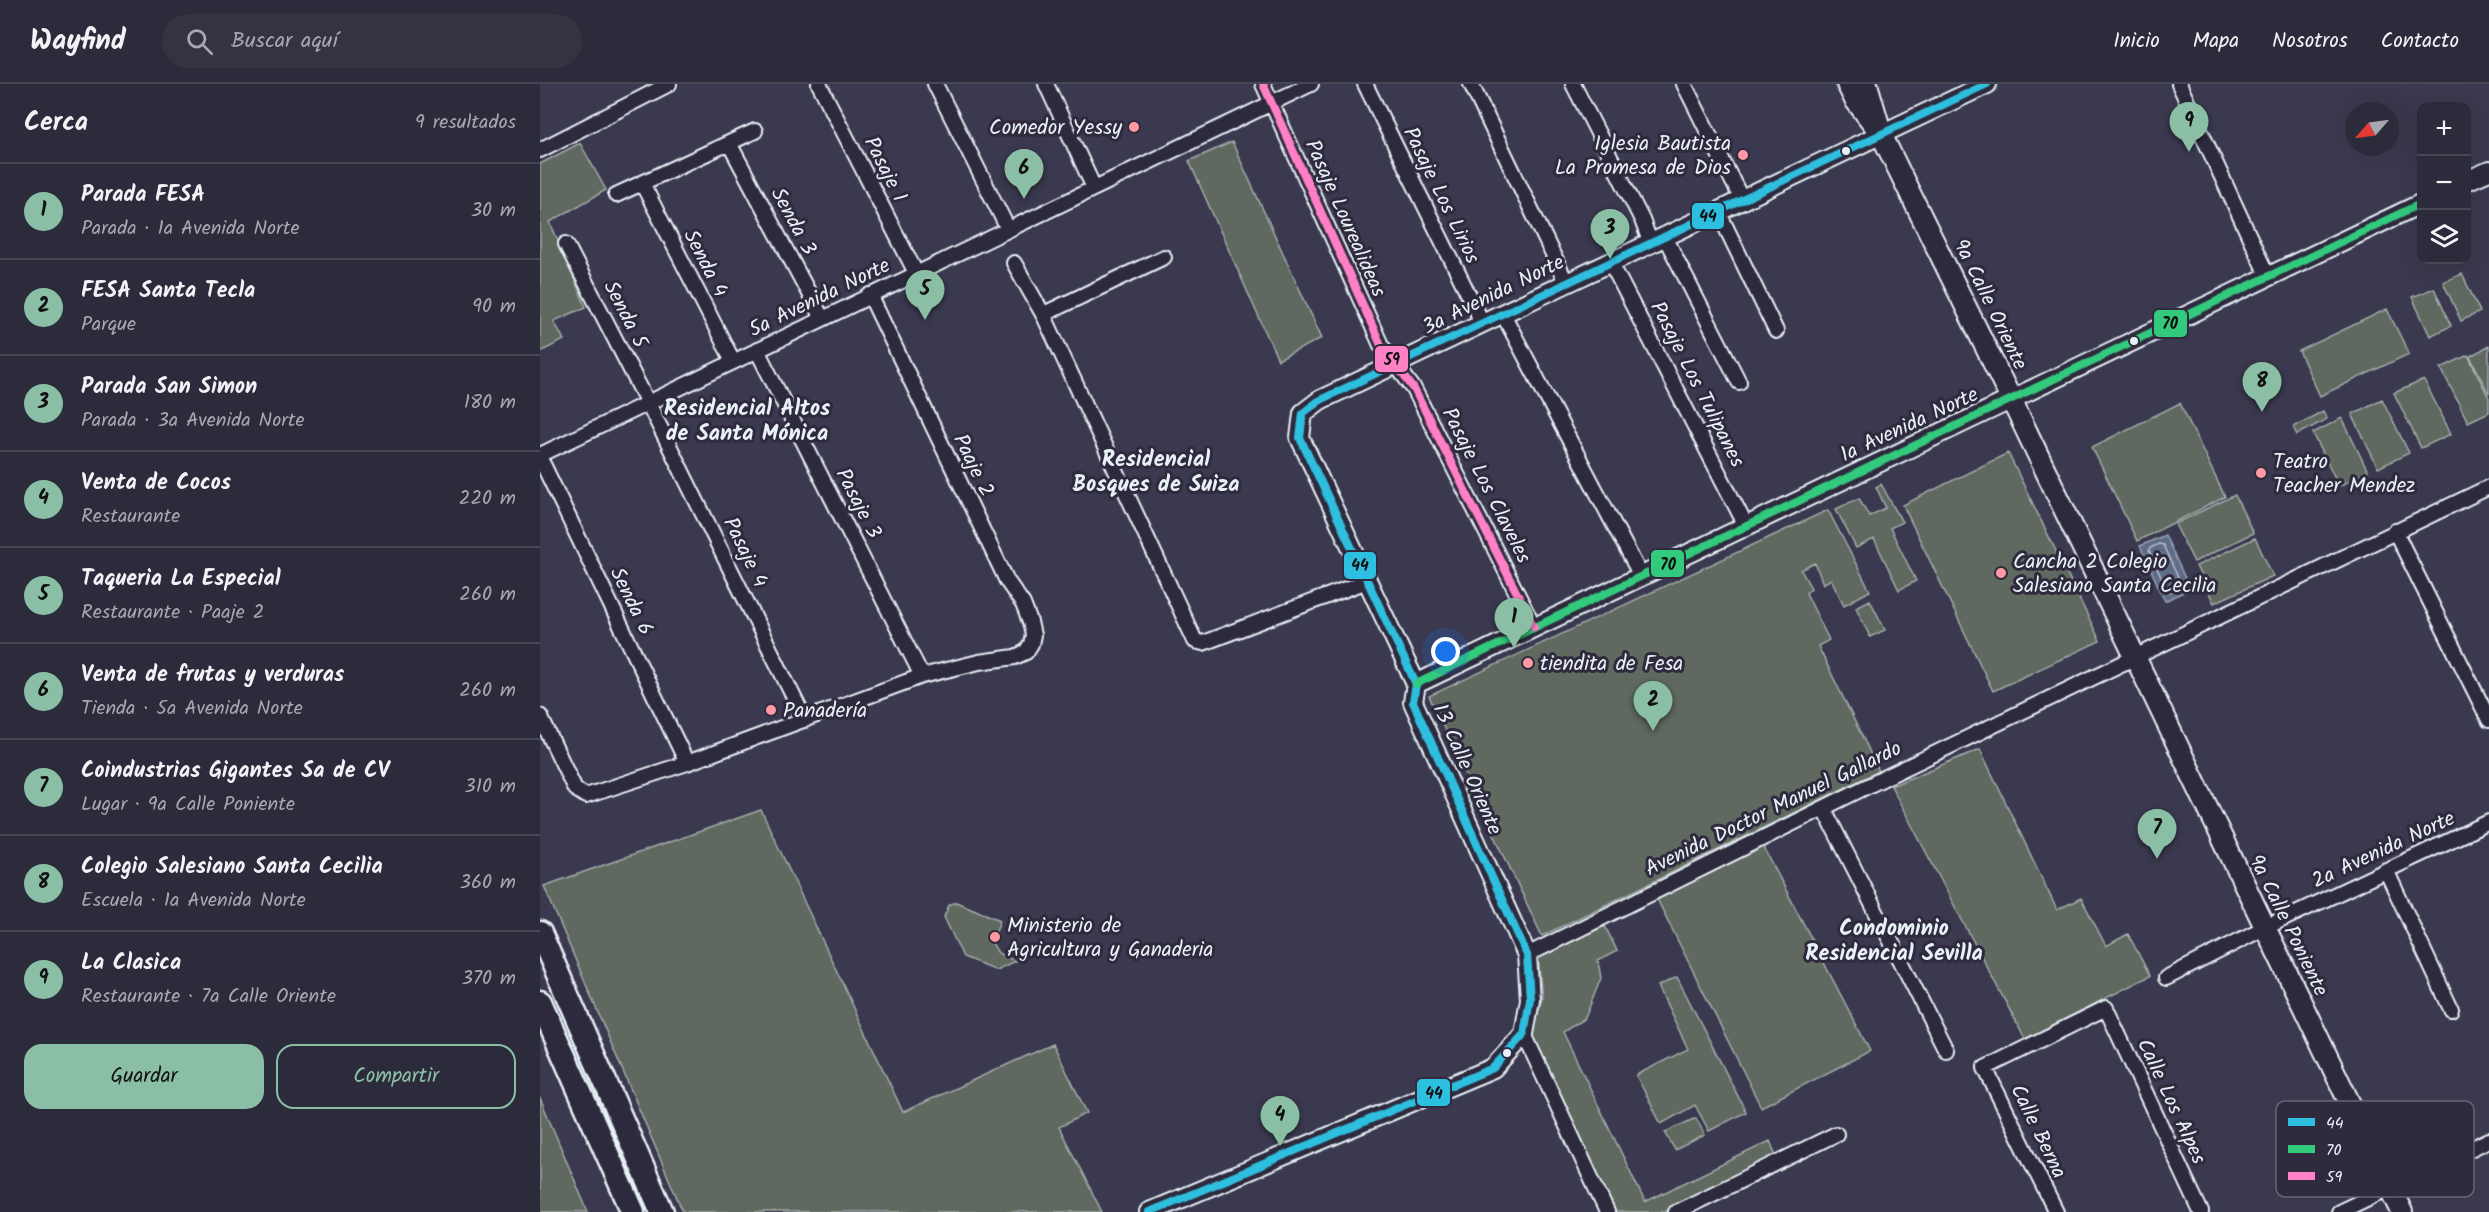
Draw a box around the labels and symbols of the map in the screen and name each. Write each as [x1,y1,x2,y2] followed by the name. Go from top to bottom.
[2345,102,2399,156] north arrow
[2170,103,2208,152] pin: 9
[989,112,1122,145] place label: Comedor Yessy
[1127,120,1141,134] marker: Comedor Yessy
[1393,122,1488,270] street label: Pasaje Los Lirios
[1555,128,1731,185] place label: Iglesia Bautista La Promesa de Dios
[854,131,915,208] street label: Pasaje 1
[1295,134,1394,303] street label: Pasaje Lourealideas
[1840,145,1852,157] unlabelled marker
[1736,148,1750,162] marker: Iglesia Bautista La Promesa de Dios
[1004,150,1044,199] pin: 6
[761,182,824,261] street label: Senda 3
[1691,202,1725,230] line badge: 44
[1699,205,1717,230] text: 44
[1590,210,1630,259] pin: 3
[674,224,736,303] street label: Senda 4
[1944,234,2036,376] street label: 9a Calle Oriente
[1417,246,1571,344] street label: 3a Avenida Norte
[743,250,897,347] street label: 5a Avenida Norte
[906,270,944,320] pin: 5
[594,275,656,356] street label: Senda 5
[1641,296,1753,474] street label: Pasaje Los Tulipanes
[2153,309,2188,338] line badge: 70
[2162,312,2179,337] text: 70
[2128,335,2140,347] unlabelled marker
[1374,345,1409,373] line badge: 59
[1383,348,1400,373] text: 59
[2242,362,2282,412] pin: 8
[1835,379,1985,472] street label: 1a Avenida Norte
[664,392,831,452] district label: Residencial Altos de Santa Mónica
[1432,402,1539,569] street label: Pasaje Los Claveles
[943,429,1002,503] street label: Paaje 2
[1072,443,1240,503] district label: Residencial Bosques de Suiza
[2273,446,2415,503] place label: Teatro Teacher Mendez
[826,463,889,545] street label: Pasaje 3
[2254,466,2268,480] marker: Teatro Teacher Mendez
[713,512,776,594] street label: Pasaje 4
[2013,546,2216,603] place label: Cancha 2 Colegio Salesiano Santa Cecilia
[1650,549,1685,578] line badge: 70
[1343,551,1377,580] line badge: 44
[1660,553,1677,578] text: 70
[1351,554,1369,579] text: 44
[600,562,661,641] street label: Senda 6
[1994,566,2008,580] marker: Cancha 2 Colegio Salesiano Santa Cecilia
[1494,598,1534,648] pin: 1
[1431,637,1460,666] your location
[1540,648,1683,681] place label: tiendita de Fesa
[1521,656,1535,670] marker: tiendita de Fesa
[1634,682,1672,731] pin: 2
[783,695,867,728] place label: Panadería
[1423,699,1511,841] street label: 13 Calle Oriente
[764,703,778,717] marker: Panadería
[1640,733,1908,886] street label: Avenida Doctor Manuel Gallardo
[2307,802,2461,898] street label: 2a Avenida Norte
[2138,810,2176,859] pin: 7
[2239,849,2337,1003] street label: 9a Calle Poniente
[1007,910,1213,967] place label: Ministerio de Agricultura y Ganaderia
[1805,912,1983,972] district label: Condominio Residencial Sevilla
[988,930,1002,944] marker: Ministerio de Agricultura y Ganaderia
[2127,1033,2214,1170] street label: Calle Los Alpes
[1501,1047,1513,1059] unlabelled marker
[1416,1078,1451,1107] line badge: 44
[2001,1079,2075,1184] street label: Calle Berna
[1425,1082,1443,1107] text: 44
[1260,1096,1300,1146] pin: 4
[2276,1101,2474,1197] legend
[2326,1111,2344,1136] text: 44
[2326,1138,2341,1163] text: 70
[2326,1165,2343,1190] text: 59

